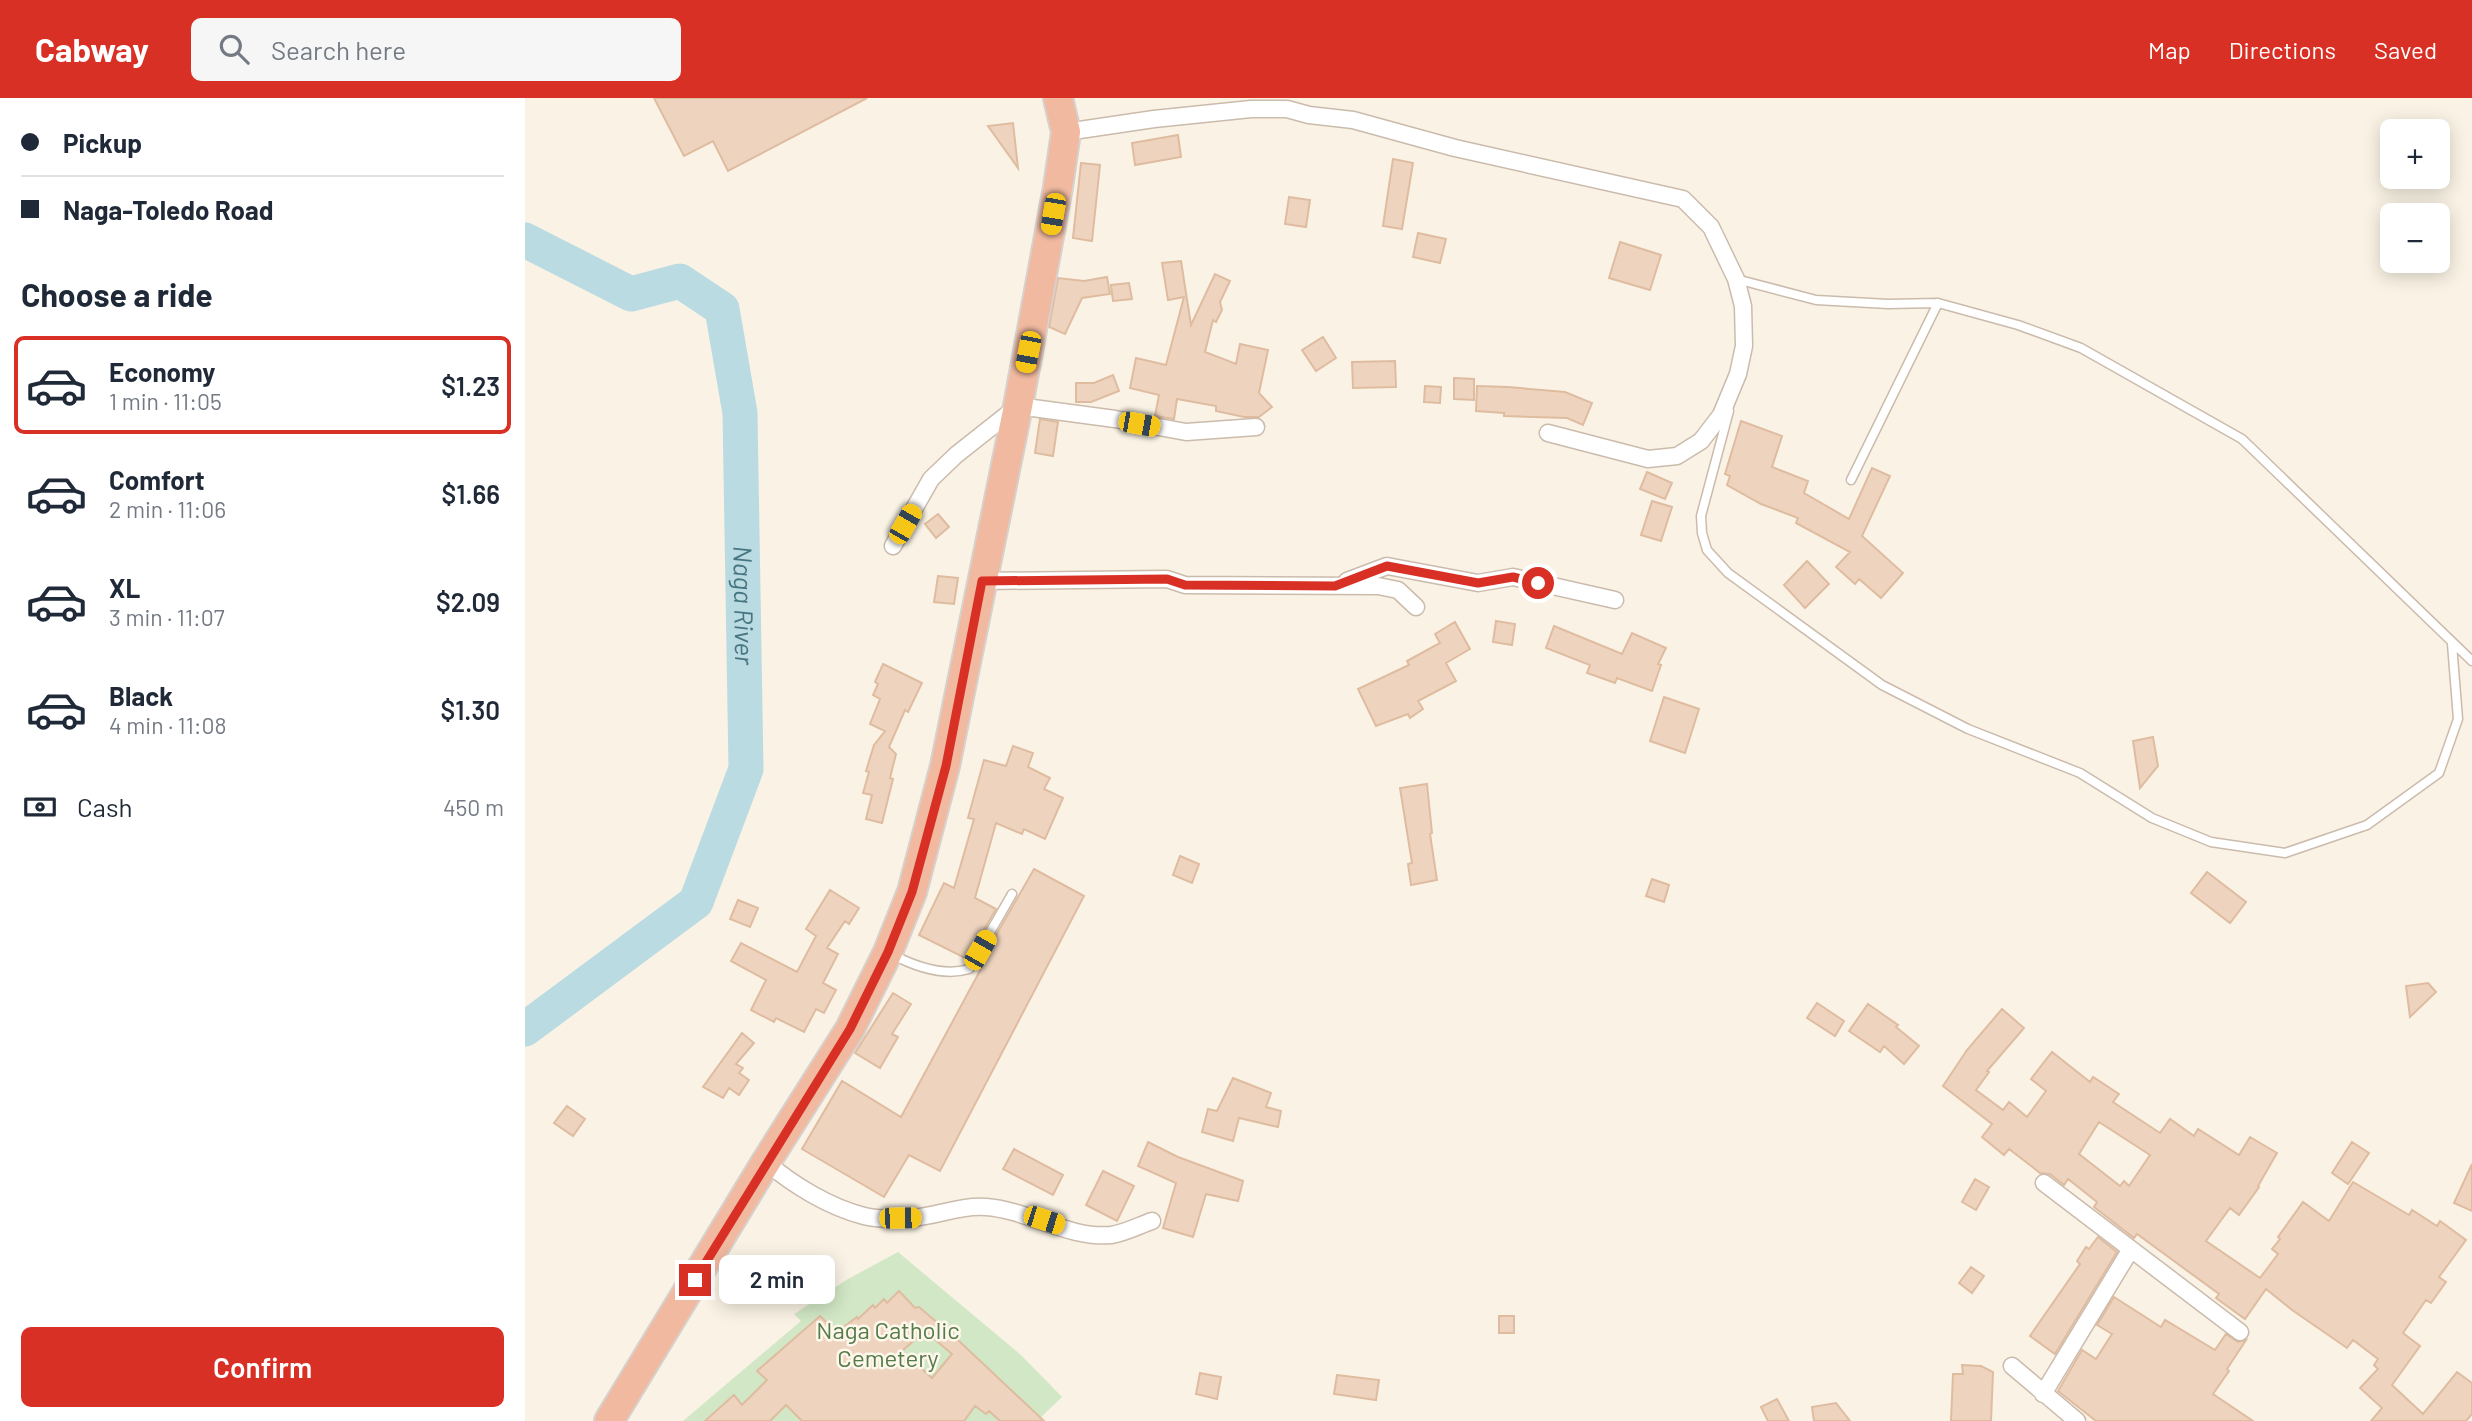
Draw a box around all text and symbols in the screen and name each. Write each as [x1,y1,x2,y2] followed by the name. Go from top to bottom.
[191,18,681,81] search box
[35,29,149,69] text: Cabway
[215,30,253,68] icon: search
[271,34,406,65] text: Search here
[2148,35,2191,64] text: Map
[2229,35,2336,64] text: Directions
[2374,35,2437,64] text: Saved
[2380,119,2450,273] map controls
[2380,119,2450,189] button: +
[63,127,142,158] text: Pickup
[1040,191,1067,237] car
[63,194,273,225] text: Naga-Toledo Road
[2380,203,2450,273] button: −
[21,275,213,313] text: Choose a ride
[1014,329,1043,375] car
[25,354,88,417] icon: car
[109,356,215,387] text: Economy
[441,370,500,401] text: $1.23
[109,387,222,415] text: 1 min · 11:05
[1117,410,1162,438] car
[25,462,88,525] icon: car
[109,464,205,495] text: Comfort
[441,478,500,509] text: $1.66
[109,495,226,523] text: 2 min · 11:06
[886,501,925,547] car
[728,545,761,666] water label: Naga River
[1522,567,1554,599] route start
[25,570,88,633] icon: car
[109,572,140,603] text: XL
[436,586,500,617] text: $2.09
[109,603,225,631] text: 3 min · 11:07
[25,678,88,741] icon: car
[109,680,173,711] text: Black
[440,694,500,725] text: $1.30
[109,711,227,739] text: 4 min · 11:08
[21,788,59,826] icon: cash
[77,791,132,822] text: Cash
[443,793,504,821] text: 450 m
[961,927,1000,973] car
[1021,1204,1068,1236] car
[879,1207,922,1229] car
[719,1256,835,1304] callout: 2 min
[679,1264,711,1296] route end
[750,1265,804,1293] text: 2 min
[816,1315,960,1372] park label: Naga Catholic Cemetery
[21,1327,504,1407] button: Confirm

